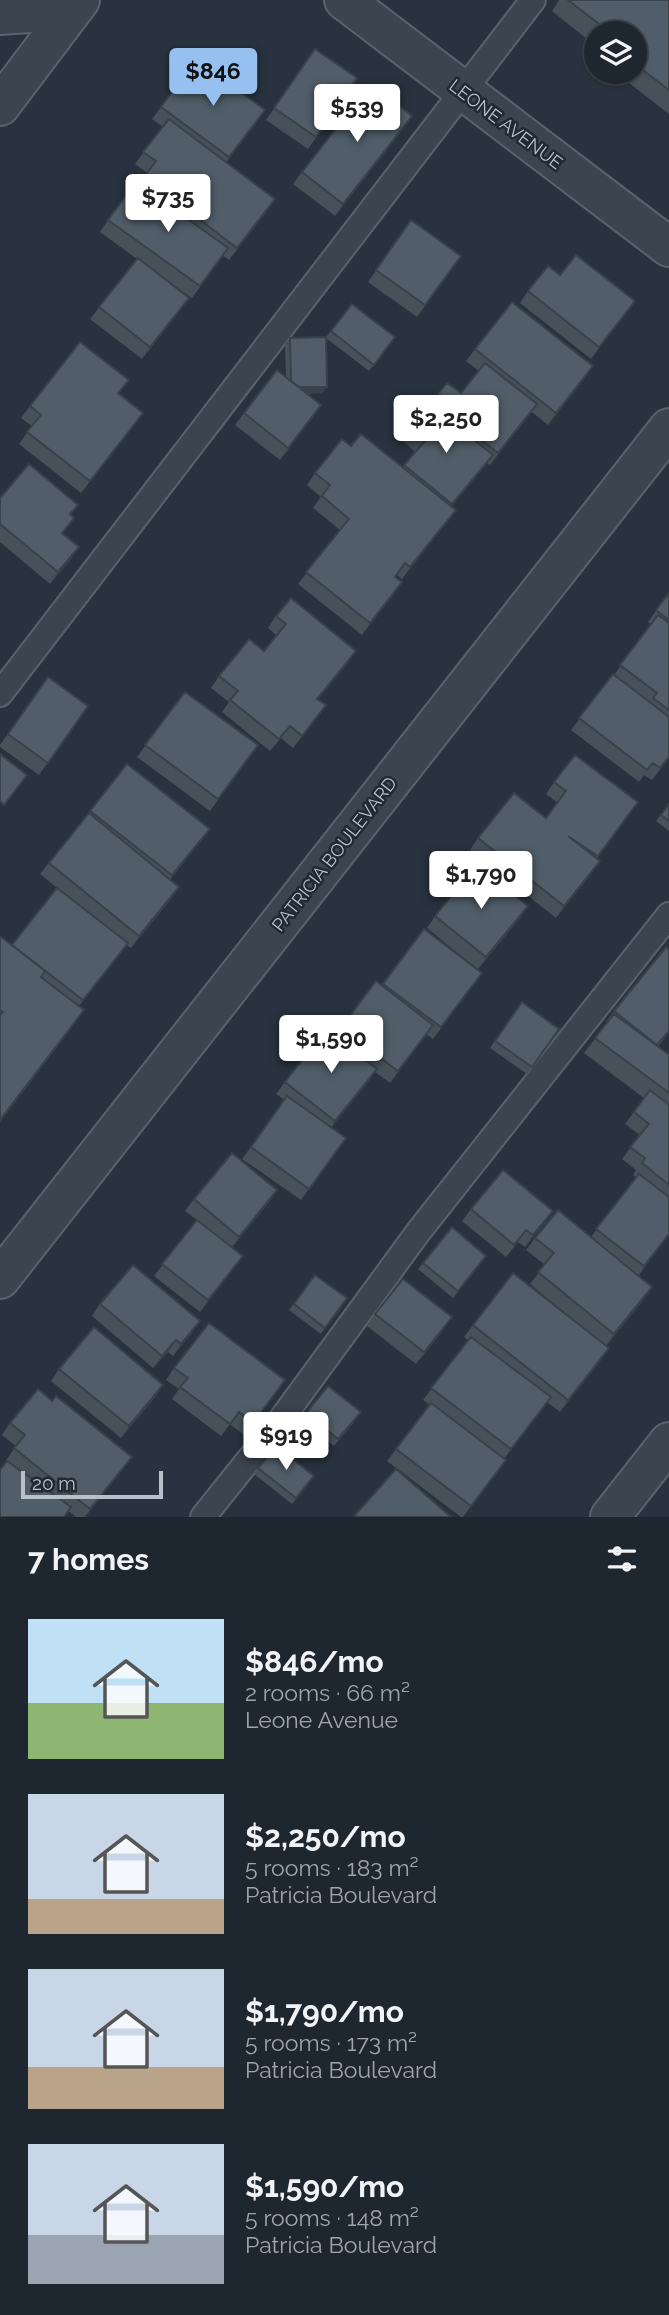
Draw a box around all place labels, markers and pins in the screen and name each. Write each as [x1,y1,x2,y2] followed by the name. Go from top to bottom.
[172,48,254,108] pin: $846
[316,85,398,144] pin: $539
[127,174,209,234] pin: $735
[389,396,503,455] pin: $2,250
[424,852,538,911] pin: $1,790
[274,1016,388,1075] pin: $1,590
[245,1412,327,1472] pin: $919

